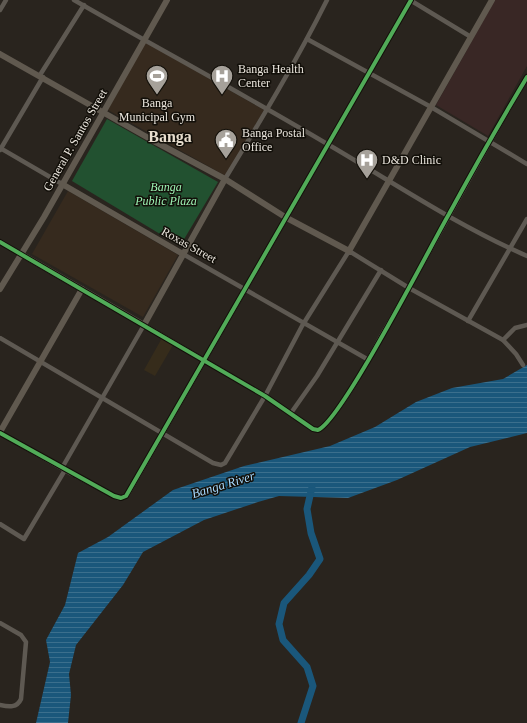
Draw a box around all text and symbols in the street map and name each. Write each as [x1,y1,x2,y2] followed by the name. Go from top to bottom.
[238,62,304,90] place label: Banga Health Center
[144,63,170,96] sports icon: Banga Municipal Gym
[209,63,235,96] hospital icon: Banga Health Center
[40,86,110,193] street label: General P. Santos Street
[119,96,196,124] place label: Banga Municipal Gym
[242,126,306,154] place label: Banga Postal Office
[213,127,239,160] public building icon: Banga Postal Office
[148,128,192,146] district label: Banga
[354,147,380,180] hospital icon: D&D Clinic
[382,153,441,167] place label: D&D Clinic
[134,180,197,208] park label: Banga Public Plaza
[159,224,220,266] street label: Roxas Street
[190,467,257,501] water label: Banga River

